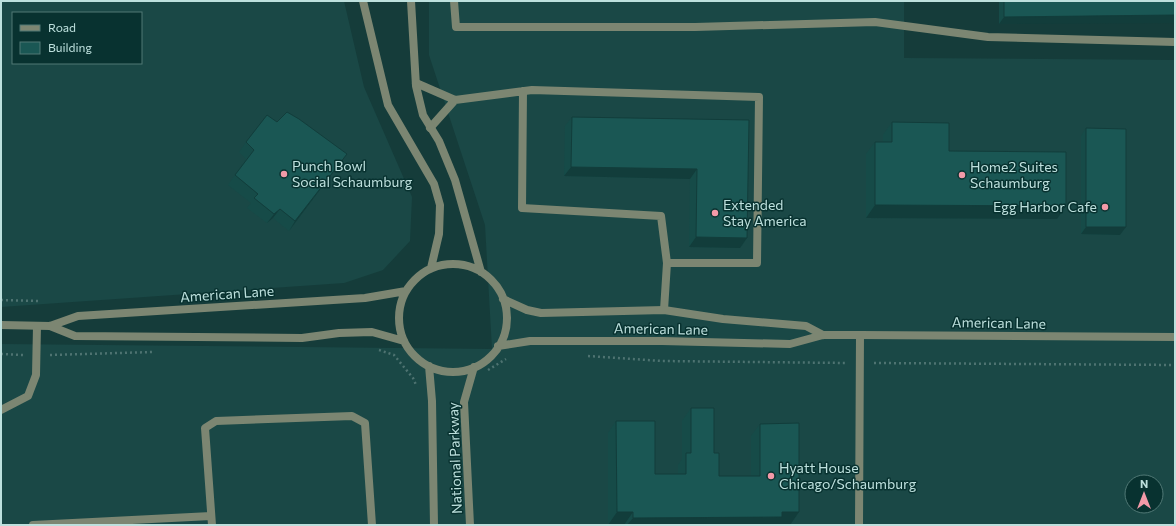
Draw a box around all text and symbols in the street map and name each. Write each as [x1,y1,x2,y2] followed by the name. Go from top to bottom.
[12,12,142,64] legend
[48,20,76,34] text: Road
[48,40,92,54] text: Building
[292,157,413,190] place label: Punch Bowl Social Schaumburg
[970,158,1058,191] place label: Home2 Suites Schaumburg
[279,169,289,179] marker: Punch Bowl Social Schaumburg
[957,170,967,180] marker: Home2 Suites Schaumburg
[723,196,807,229] place label: Extended Stay America
[993,198,1097,215] place label: Egg Harbor Cafe
[1100,202,1110,212] marker: Egg Harbor Cafe
[710,208,720,218] marker: Extended Stay America
[179,282,275,305] street label: American Lane
[952,313,1046,332] street label: American Lane
[614,319,708,338] street label: American Lane
[444,402,465,514] street label: National Parkway
[779,459,917,492] place label: Hyatt House Chicago/Schaumburg
[766,471,776,481] marker: Hyatt House Chicago/Schaumburg
[1124,474,1164,514] north arrow
[1140,477,1148,490] text: N

